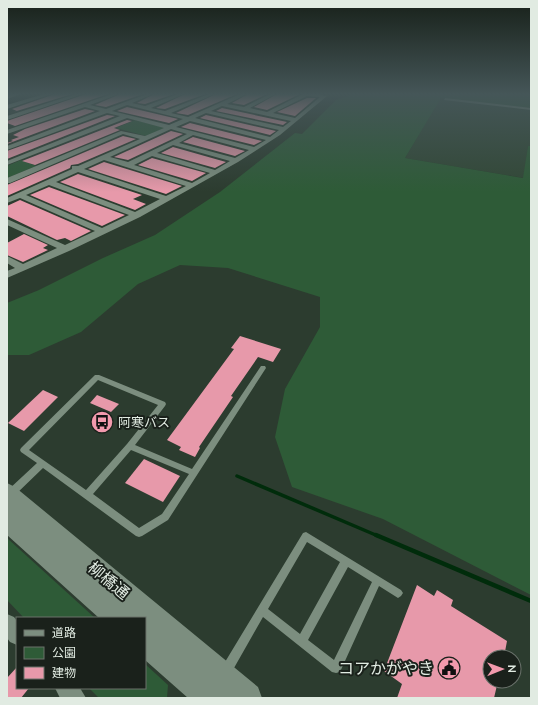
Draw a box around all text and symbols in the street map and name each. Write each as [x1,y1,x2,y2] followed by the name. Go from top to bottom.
[89,409,115,435] bus stop icon: 阿寒バス
[118,414,170,432] place label: 阿寒バス
[83,557,134,605] street label: 柳橋通
[16,617,146,689] legend
[52,625,76,641] text: 道路
[52,645,76,661] text: 公園
[482,649,522,689] north arrow
[436,655,462,681] public building icon: コアかがやき
[338,658,434,680] place label: コアかがやき
[52,665,76,681] text: 建物
[504,665,519,673] text: N

